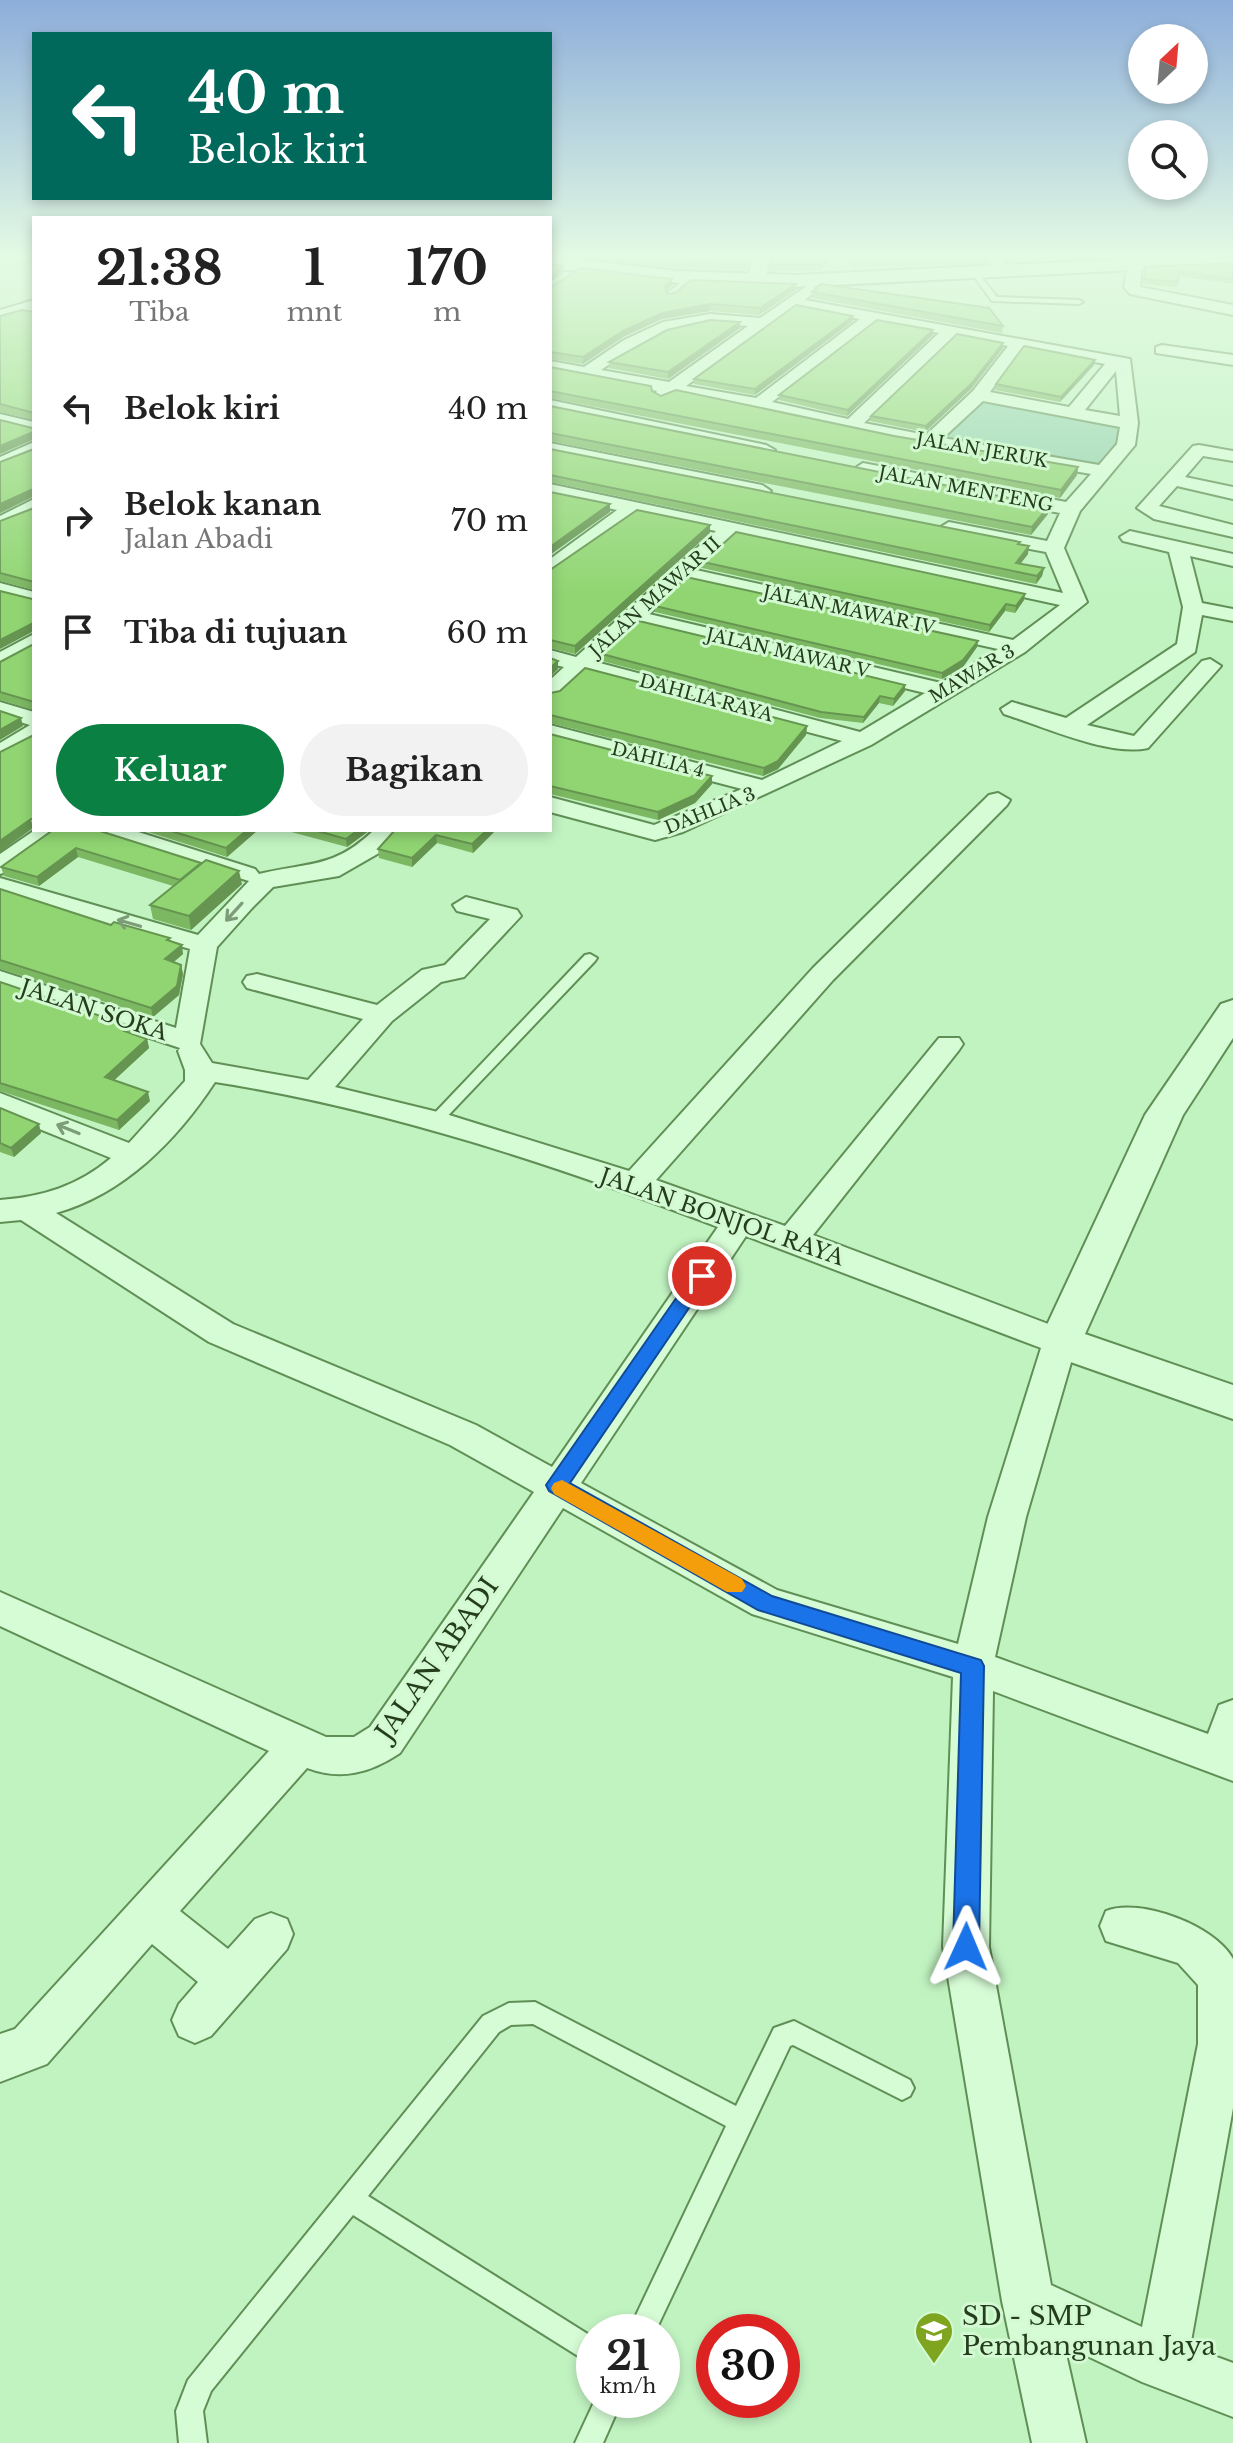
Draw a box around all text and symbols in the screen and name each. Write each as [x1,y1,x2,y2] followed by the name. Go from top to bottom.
[1128,24,1208,104] north arrow
[1128,24,1208,200] map controls
[188,59,344,128] text: 40 m
[56,64,160,168] icon: left
[1128,120,1208,200] button: search
[188,128,367,173] text: Belok kiri
[96,238,223,298] text: 21:38
[304,238,325,298] text: 1
[406,238,488,298] text: 170
[129,296,189,328] text: Tiba
[287,296,342,328] text: mnt
[433,296,461,328] text: m
[56,386,100,430] icon: left
[124,390,280,427] text: Belok kiri
[448,390,528,427] text: 40 m
[913,427,1050,473] street label: JALAN JERUK
[875,461,1055,517] street label: JALAN MENTENG
[124,486,321,523] text: Belok kanan
[56,498,100,542] icon: right
[451,502,528,539] text: 70 m
[124,523,273,555] text: Jalan Abadi
[583,532,725,663] street label: JALAN MAWAR II
[759,581,938,639] street label: JALAN MAWAR IV
[56,610,100,654] icon: arrive
[124,614,347,651] text: Tiba di tujuan
[446,614,528,651] text: 60 m
[702,623,873,683] street label: JALAN MAWAR V
[925,640,1019,708] street label: MAWAR 3
[637,670,776,727] street label: DAHLIA RAYA
[56,724,284,816] button: Keluar
[300,724,528,816] button: Bagikan
[609,738,707,782] street label: DAHLIA 4
[661,783,759,839] street label: DAHLIA 3
[225,901,243,921] one-way arrow
[117,915,143,930] one-way arrow
[14,973,172,1047] street label: JALAN SOKA
[56,1121,81,1135] one-way arrow
[593,1161,849,1272] street label: JALAN BONJOL RAYA
[668,1242,736,1310] pin
[680,1254,724,1298] icon: arrive
[367,1571,505,1749] street label: JALAN ABADI
[924,1905,1008,1989] position arrow
[962,2300,1216,2362] place label: SD - SMP Pembangunan Jaya
[913,2310,955,2365] school or university icon: SD - SMP Pembangunan Jaya
[696,2314,800,2418] speed limit sign: 30
[606,2331,650,2381] text: 21
[600,2374,656,2398] text: km/h

